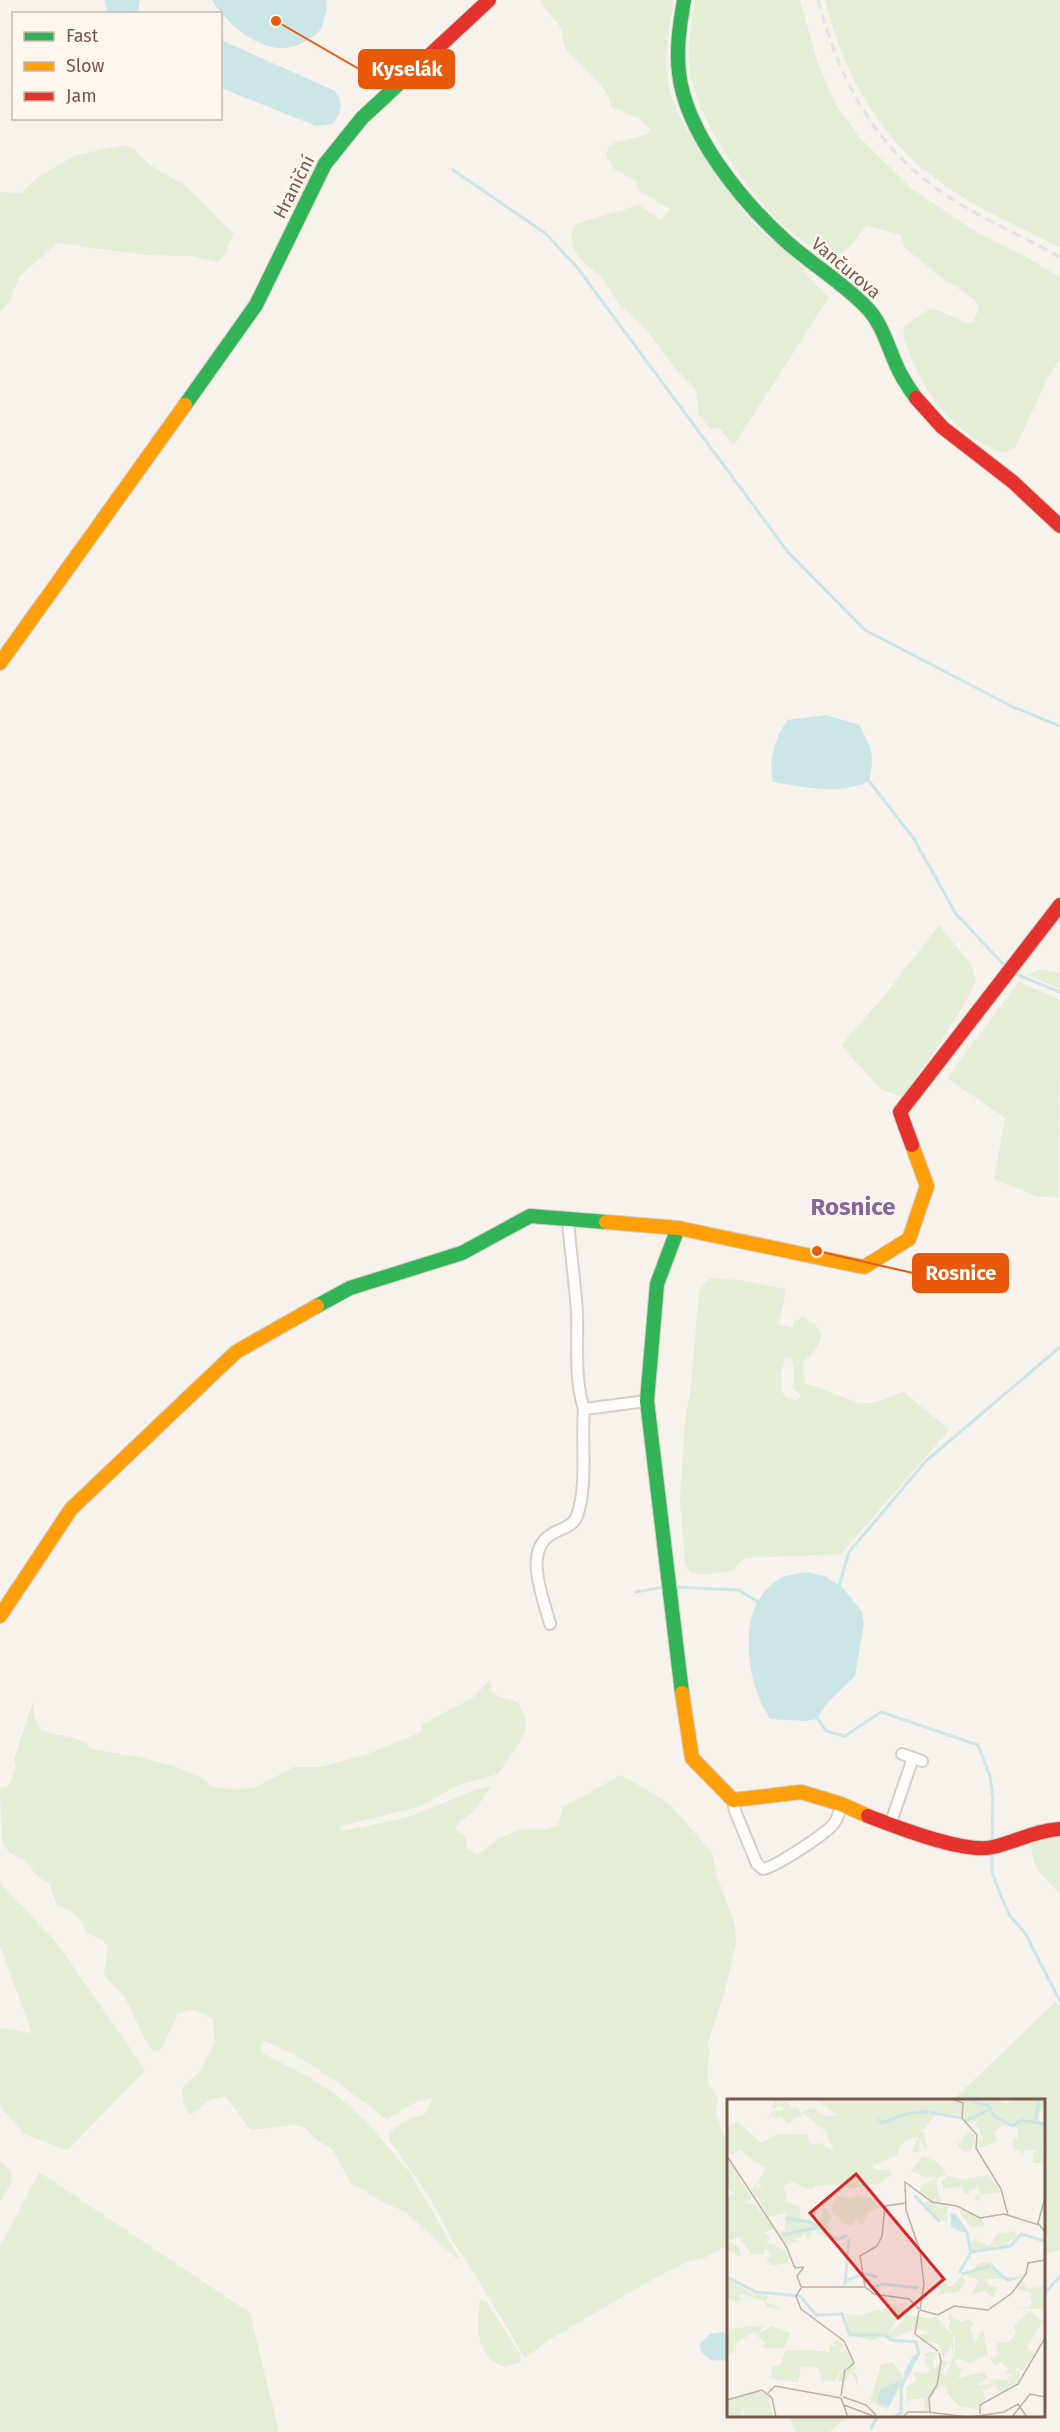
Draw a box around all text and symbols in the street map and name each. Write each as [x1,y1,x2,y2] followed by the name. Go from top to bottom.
[12,12,222,120] legend
[66,25,99,47] text: Fast
[359,50,454,88] callout: Kyselák
[66,55,105,77] text: Slow
[371,57,443,81] text: Kyselák
[66,85,97,107] text: Jam
[269,152,319,222] street label: Hraniční
[807,233,885,303] street label: Vančurova
[811,1193,895,1221] district label: Rosnice
[913,1254,1008,1292] callout: Rosnice
[926,1261,996,1285] text: Rosnice
[727,2099,1045,2417] inset map

